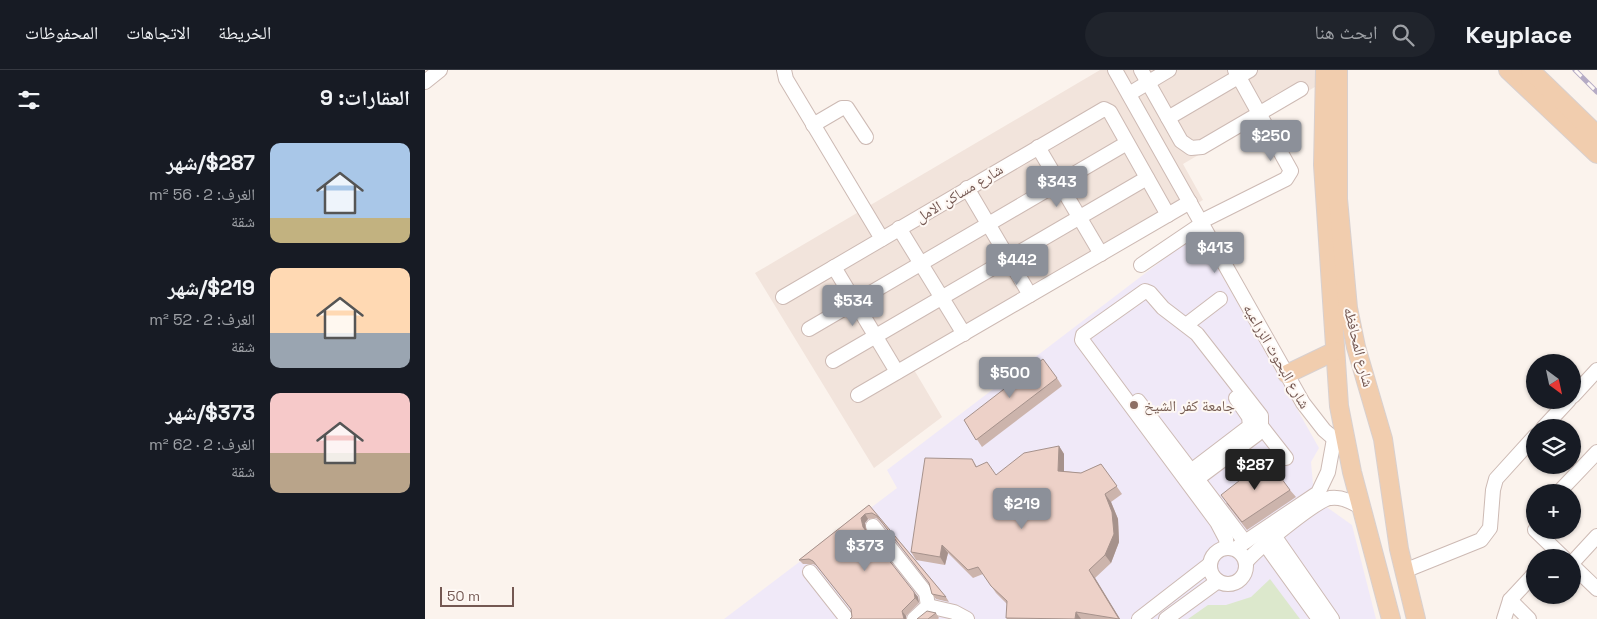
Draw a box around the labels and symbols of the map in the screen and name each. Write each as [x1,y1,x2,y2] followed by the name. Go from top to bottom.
[1241,119,1301,162] pin: $250
[912,159,1007,227] street label: شارع مساكن الامل
[1027,166,1087,208] pin: $343
[1185,232,1245,274] pin: $413
[987,244,1047,286] pin: $442
[823,284,883,327] pin: $534
[1238,300,1315,412] street label: شارع البحوث الزراعيه
[1339,305,1378,389] street label: شارع المحافظه
[1526,354,1581,409] north arrow
[980,356,1040,399] pin: $500
[1144,396,1236,416] place label: جامعة كفر الشيخ
[1128,399,1140,411] marker: جامعة كفر الشيخ
[1225,448,1285,491] pin: $287
[992,488,1052,530] pin: $219
[835,530,895,572] pin: $373
[440,584,514,607] scale bar

